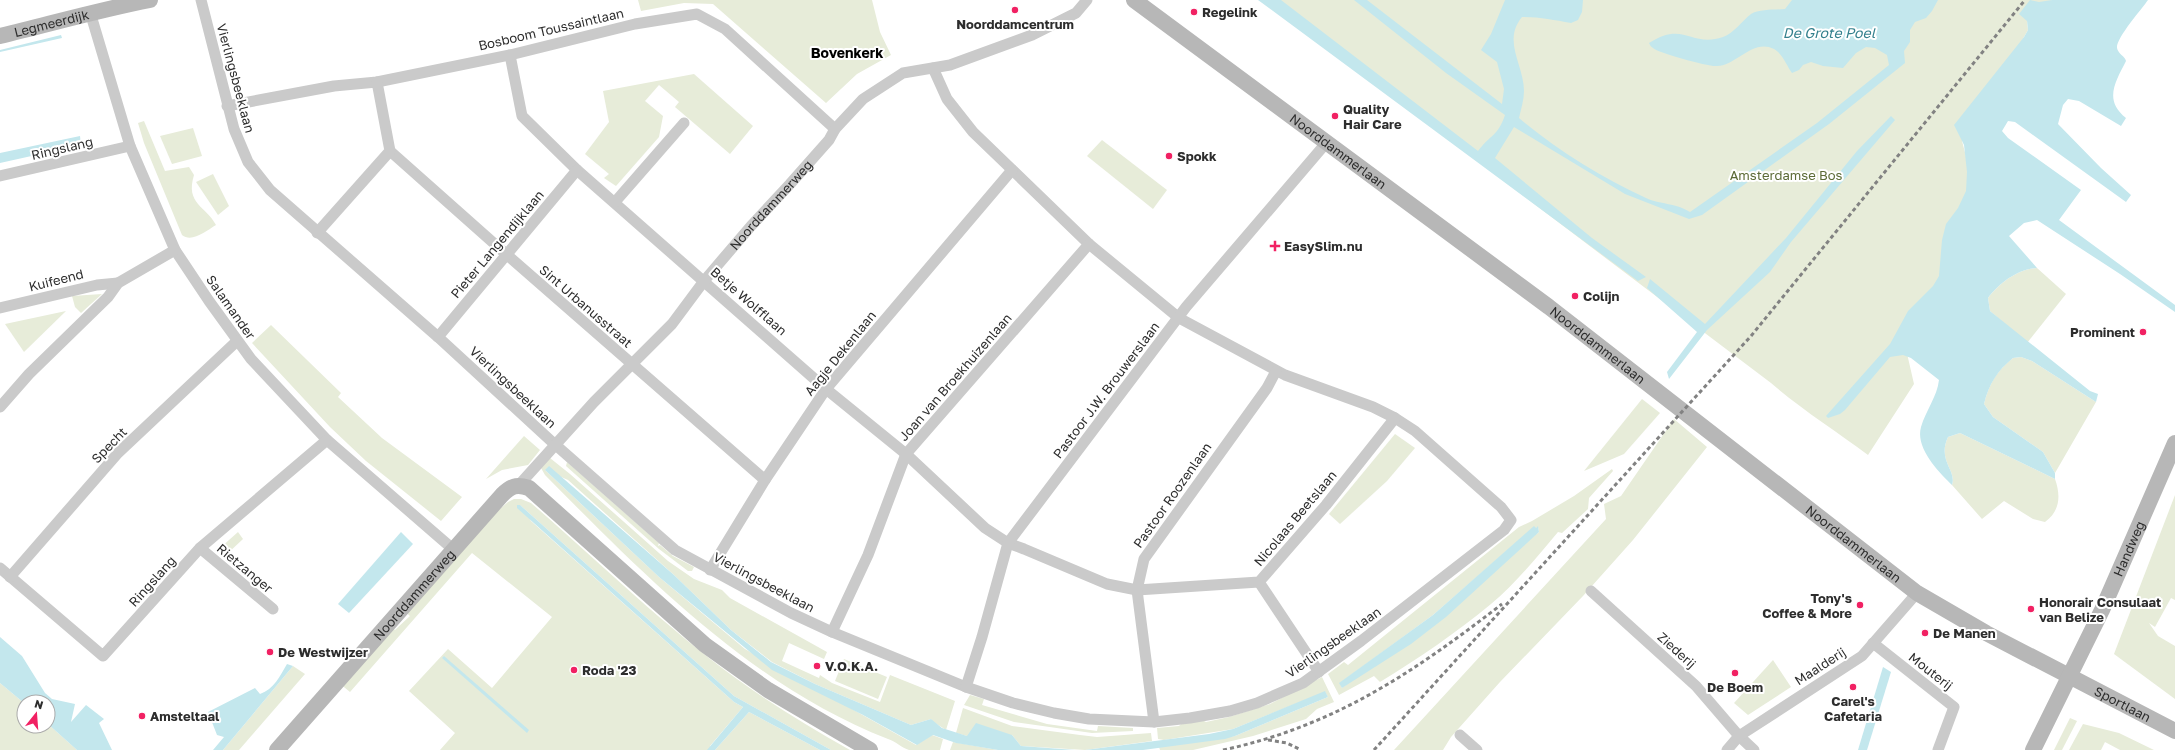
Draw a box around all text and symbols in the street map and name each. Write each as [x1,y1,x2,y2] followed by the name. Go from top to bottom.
[477,4,625,54] street label: Bosboom Toussaintlaan
[1202,4,1258,20] place label: Regelink
[1010,5,1020,15] marker: Noorddamcentrum
[12,6,91,40] street label: Legmeerdijk
[1189,7,1199,17] marker: Regelink
[956,16,1074,32] place label: Noorddamcentrum
[214,22,258,134] street label: Vierlingsbeeklaan
[1783,24,1876,41] water label: De Grote Poel
[811,44,883,61] district label: Bovenkerk
[1343,101,1402,132] place label: Quality Hair Care
[1287,110,1390,192] street label: Noorddammerlaan
[1330,111,1340,121] marker: Quality Hair Care
[30,133,94,163] street label: Ringslang
[1177,148,1217,164] place label: Spokk
[1164,151,1174,161] marker: Spokk
[726,157,815,253] street label: Noorddammerweg
[1730,167,1842,183] park label: Amsterdamse Bos
[447,187,547,301] street label: Pieter Langendijklaan
[1284,238,1363,254] place label: EasySlim.nu
[1269,240,1281,252] marker: EasySlim.nu
[536,261,636,351] street label: Sint Urbanusstraat
[708,264,790,338] street label: Betje Wolfflaan
[27,265,85,295] street label: Kuifeend
[203,272,259,342] street label: Salamander
[1583,288,1620,304] place label: Colijn
[1570,291,1580,301] marker: Colijn
[1547,303,1649,387] street label: Noorddammerlaan
[801,307,879,399] street label: Aagje Dekenlaan
[895,310,1015,444] street label: Joan van Broekhuizenlaan
[1049,319,1163,461] street label: Pastoor J.W. Brouwerslaan
[2070,324,2135,340] place label: Prominent
[2138,327,2148,337] marker: Prominent
[466,343,560,431] street label: Vierlingsbeeklaan
[88,424,130,466] street label: Specht
[1130,439,1214,551] street label: Pastoor Roozenlaan
[1250,467,1340,569] street label: Nicolaas Beetslaan
[1803,502,1904,586] street label: Noorddammerlaan
[2110,518,2148,579] street label: Handweg
[214,540,276,596] street label: Rietzanger
[370,546,458,643] street label: Noorddammerweg
[711,549,817,615] street label: Vierlingsbeeklaan
[125,552,179,610] street label: Ringslang
[1762,590,1852,621] place label: Tony's Coffee & More
[2039,594,2161,625] place label: Honorair Consulaat van Belize
[1855,600,1865,610] marker: Tony's Coffee & More
[1282,603,1384,681] street label: Vierlingsbeeklaan
[2026,604,2036,614] marker: Honorair Consulaat van Belize
[1933,625,1996,641] place label: De Manen
[1920,628,1930,638] marker: De Manen
[1654,629,1700,671] street label: Ziederij
[278,644,368,660] place label: De Westwijzer
[1792,644,1848,688] street label: Maalderij
[265,647,275,657] marker: De Westwijzer
[1906,649,1956,693] street label: Mouterij
[825,658,878,674] place label: V.O.K.A.
[812,661,822,671] marker: V.O.K.A.
[582,662,636,678] place label: Roda '23
[569,665,579,675] marker: Roda '23
[1730,668,1740,678] marker: De Boem
[1707,679,1763,695] place label: De Boem
[1848,682,1858,692] marker: Carel's Cafetaria
[2092,683,2154,725] street label: Sportlaan
[1824,693,1882,724] place label: Carel's Cafetaria
[16,694,56,734] north arrow
[33,697,45,711] text: N
[150,708,220,724] place label: Amsteltaal
[137,711,147,721] marker: Amsteltaal

